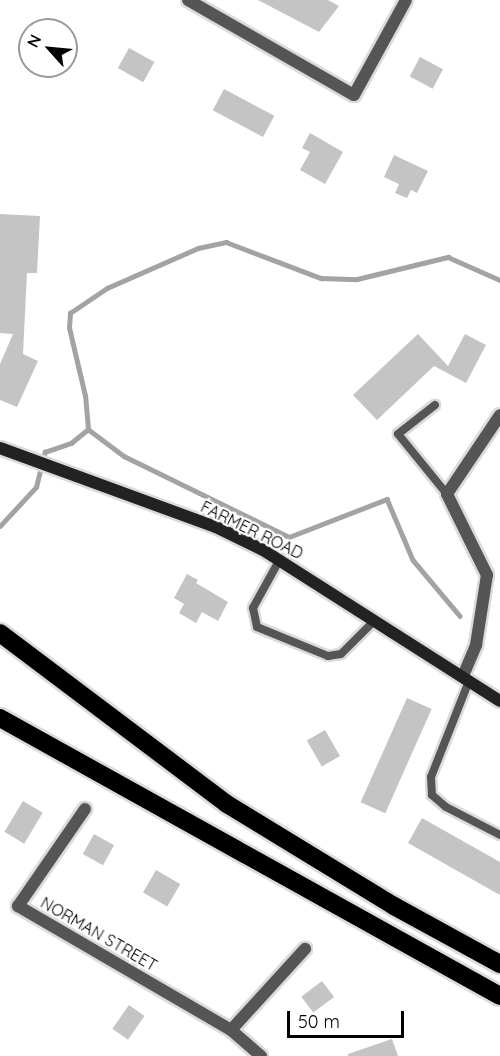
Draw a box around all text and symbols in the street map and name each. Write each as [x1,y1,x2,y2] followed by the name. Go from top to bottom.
[18,18,78,78] north arrow
[22,31,45,51] text: N
[198,497,306,563] street label: FARMER ROAD
[37,893,161,975] street label: NORMAN STREET
[290,999,407,1037] scale bar
[298,1010,340,1033] text: 50 m

